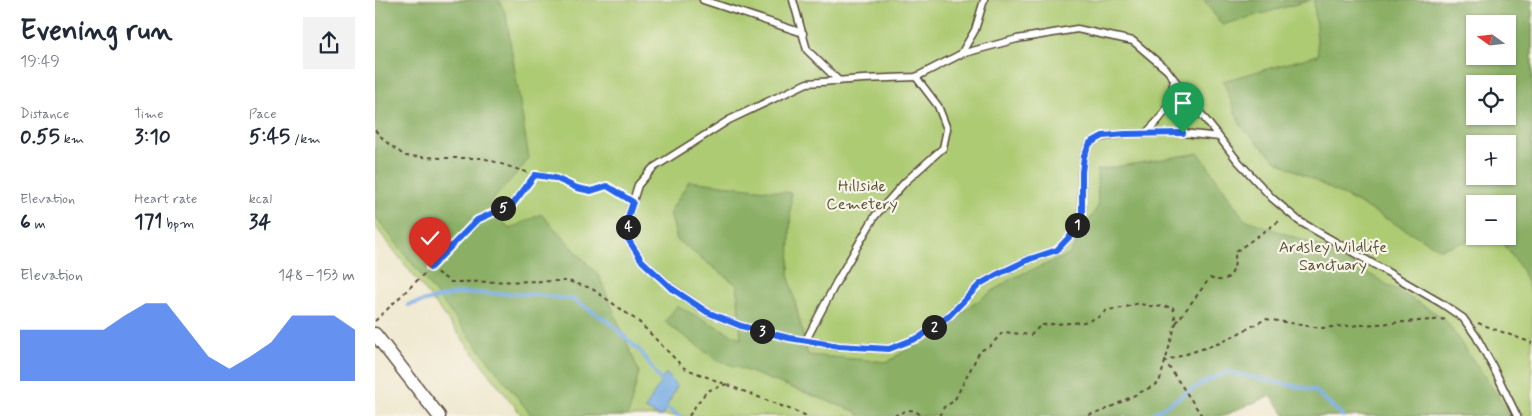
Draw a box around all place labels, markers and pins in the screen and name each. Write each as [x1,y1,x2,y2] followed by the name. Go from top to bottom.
[1162,82,1204,133] pin
[491,196,515,220] pin: 5
[1065,212,1089,238] pin: 1
[615,214,641,240] pin: 4
[409,217,451,268] pin
[921,314,947,340] pin: 2
[749,318,775,344] pin: 3

